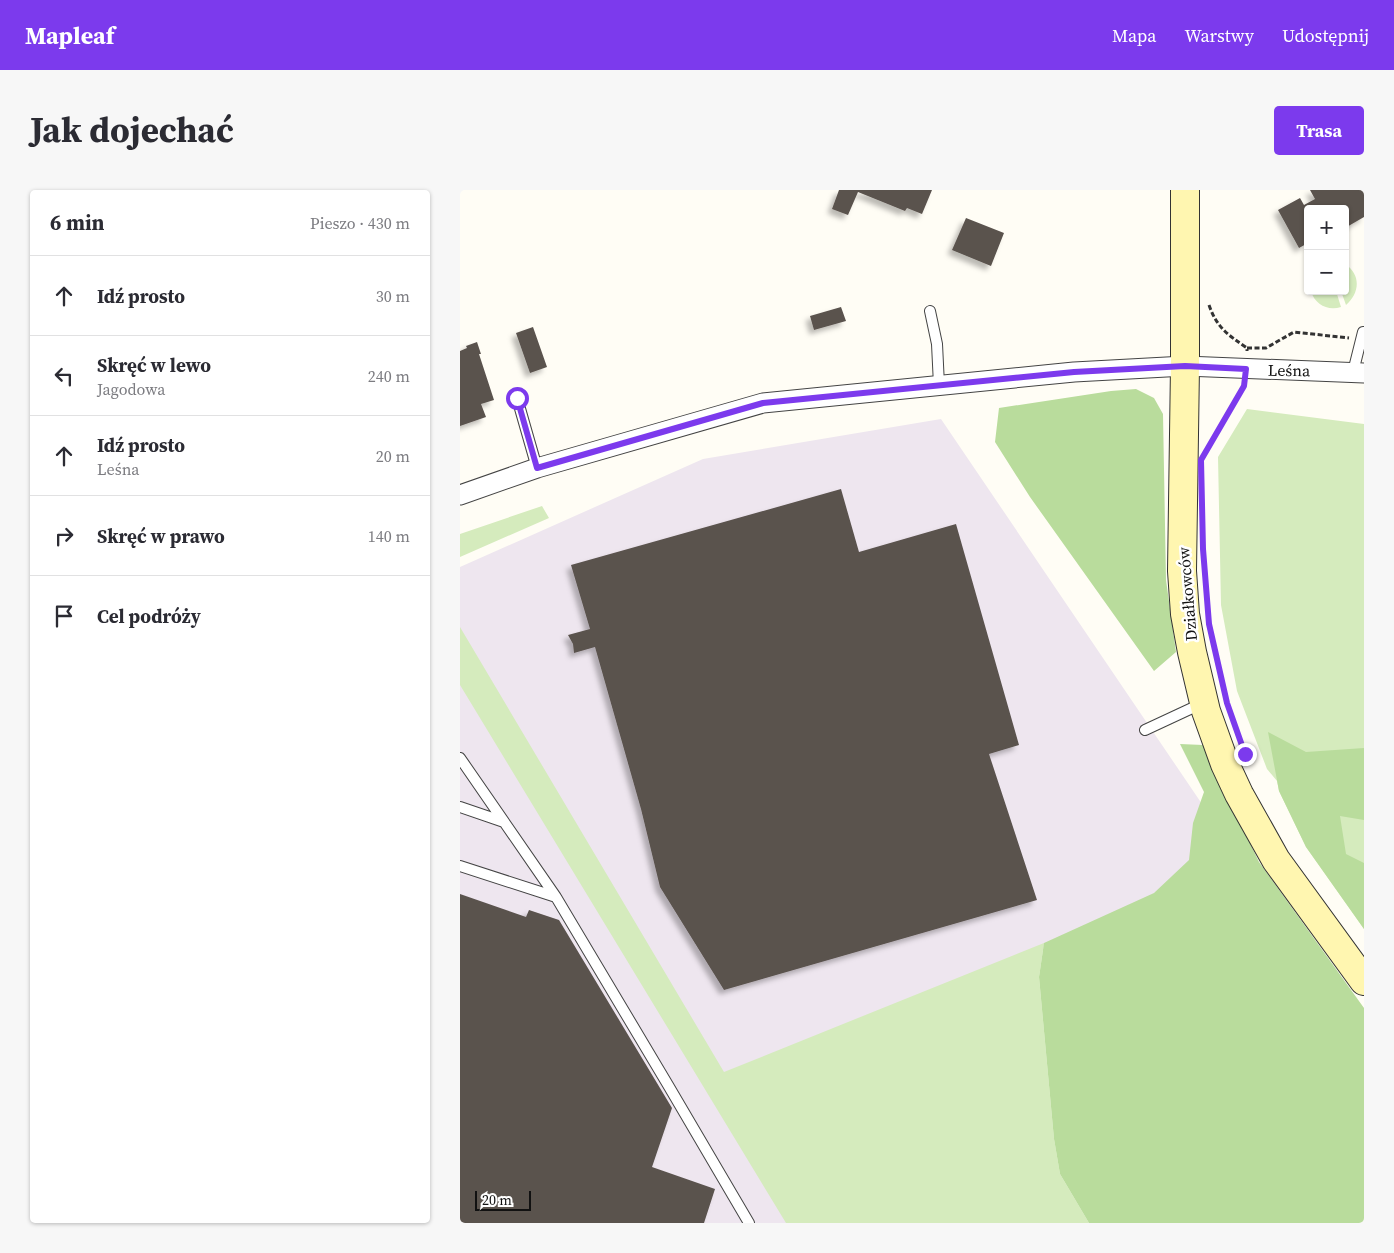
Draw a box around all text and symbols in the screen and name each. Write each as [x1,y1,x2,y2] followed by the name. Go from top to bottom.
[25,19,115,52] text: Mapleaf
[1112,23,1156,48] text: Mapa
[1184,23,1254,48] text: Warstwy
[1282,23,1369,48] text: Udostępnij
[30,106,234,154] text: Jak dojechać
[1274,106,1364,155] button: Trasa
[1304,205,1349,295] map controls
[1304,205,1349,250] button: +
[50,208,105,237] text: 6 min
[310,212,410,234] text: Pieszo · 430 m
[1304,250,1349,295] button: −
[50,282,78,310] icon: ahead
[97,283,185,309] text: Idź prosto
[376,285,410,307] text: 30 m
[97,352,211,378] text: Skręć w lewo
[1268,359,1311,381] street label: Leśna
[50,362,78,390] icon: left
[368,365,410,387] text: 240 m
[97,378,165,400] text: Jagodowa
[506,387,529,410] route start
[97,432,185,458] text: Idź prosto
[50,442,78,470] icon: ahead
[376,445,410,467] text: 20 m
[97,458,139,480] text: Leśna
[50,522,78,550] icon: right
[97,523,225,549] text: Skręć w prawo
[368,525,410,547] text: 140 m
[1172,545,1202,642] street label: Działkowców
[50,602,78,630] icon: arrive
[97,603,201,629] text: Cel podróży
[1234,743,1257,766] route end
[475,1188,531,1211] scale bar
[482,1190,512,1210] text: 20 m

